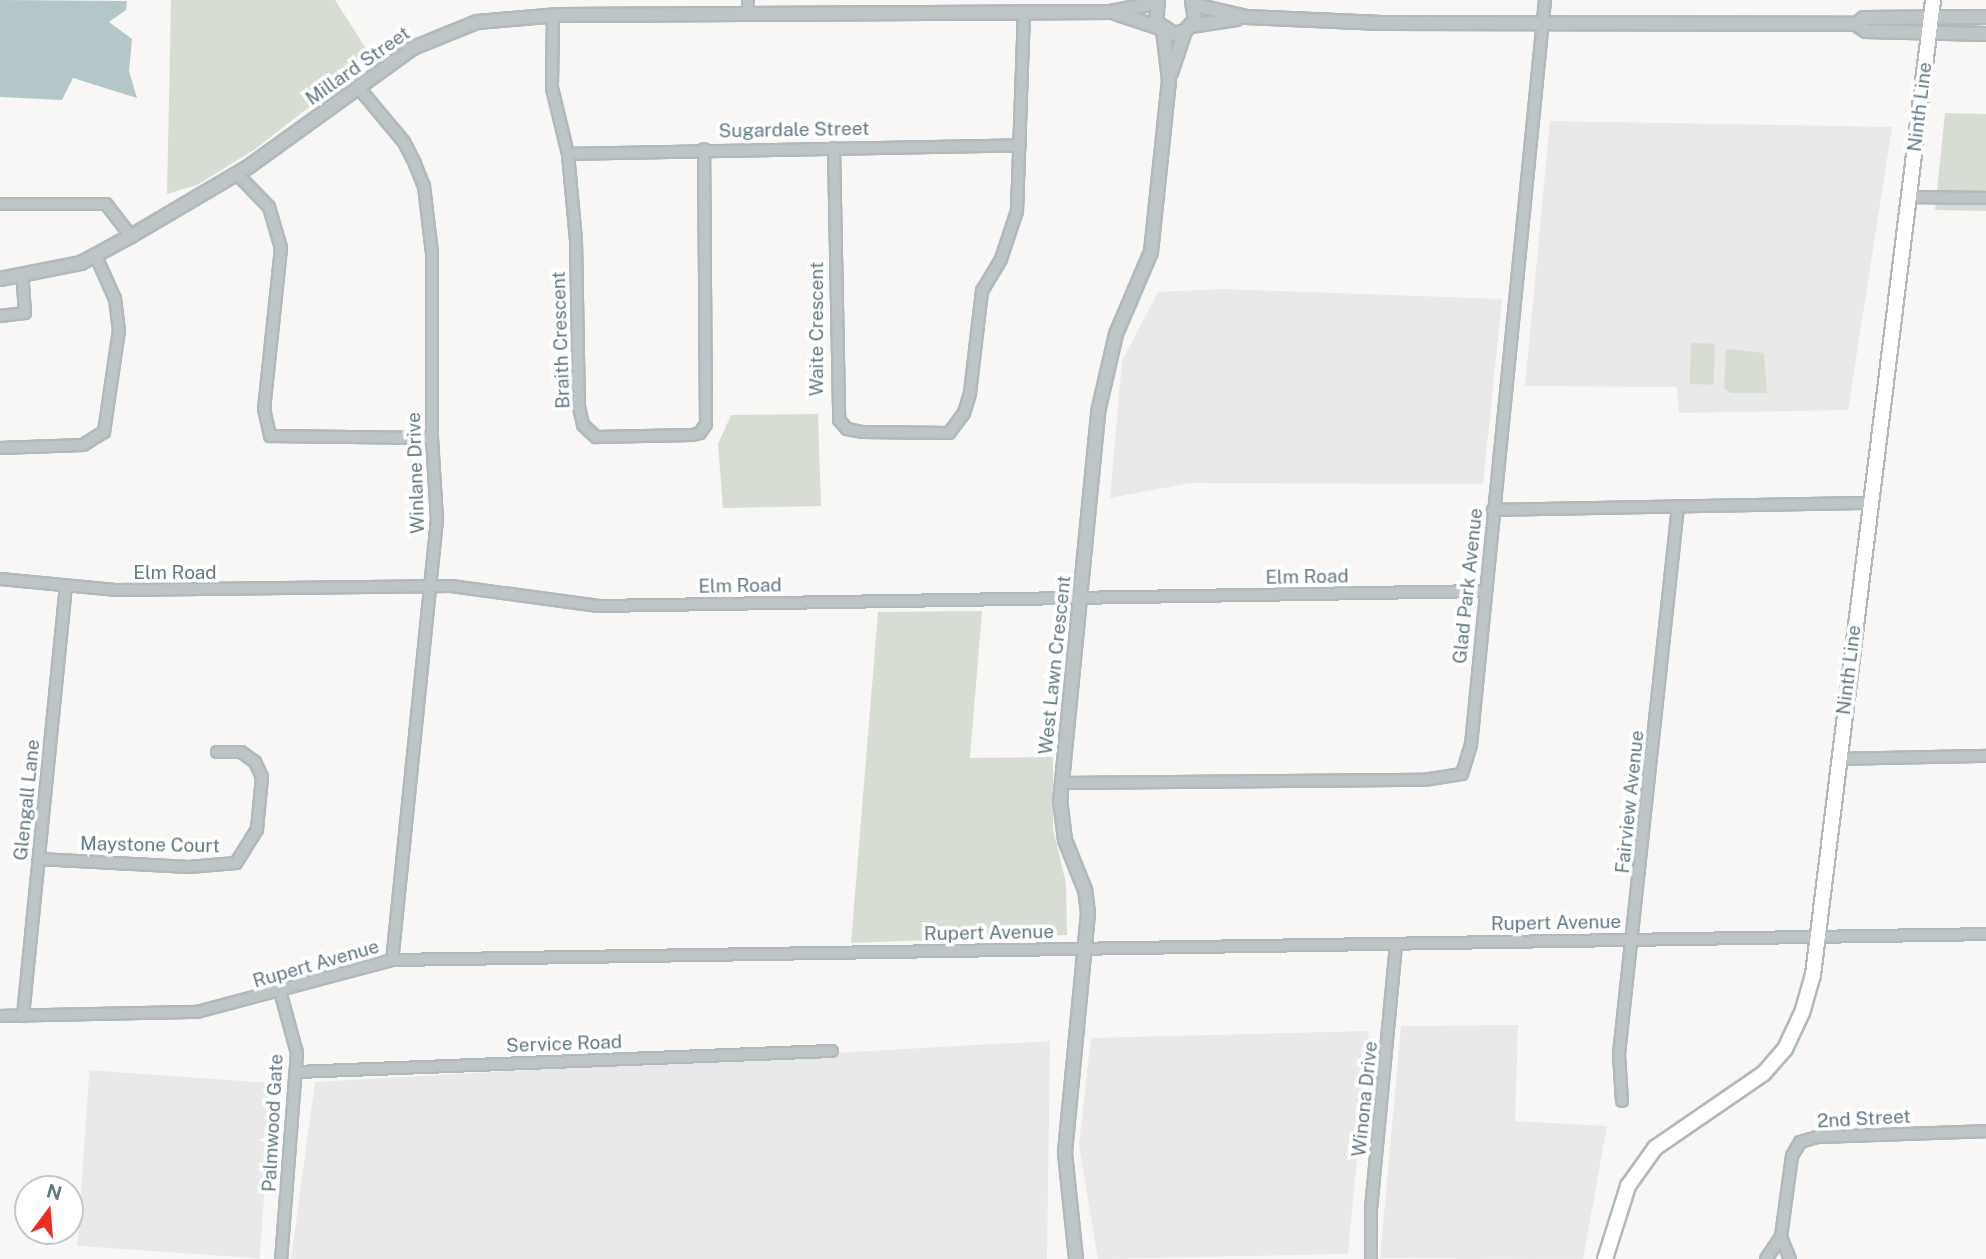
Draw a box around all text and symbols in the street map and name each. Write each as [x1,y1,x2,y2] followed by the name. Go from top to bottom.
[301,22,415,110] street label: Millard Street
[1903,61,1937,153] street label: Ninth Line
[718,117,870,143] street label: Sugardale Street
[806,262,828,396] street label: Waite Crescent
[547,271,575,409] street label: Braith Crescent
[402,412,430,534] street label: Winlane Drive
[1448,507,1488,665] street label: Glad Park Avenue
[133,562,217,584] street label: Elm Road
[1265,565,1349,589] street label: Elm Road
[698,574,782,598] street label: Elm Road
[1034,574,1076,756] street label: West Lawn Crescent
[1832,624,1866,716] street label: Ninth Line
[1611,729,1649,875] street label: Fairview Avenue
[9,738,45,862] street label: Glengall Lane
[80,832,220,858] street label: Maystone Court
[1491,910,1621,936] street label: Rupert Avenue
[924,920,1054,946] street label: Rupert Avenue
[250,935,382,993] street label: Rupert Avenue
[506,1031,622,1057] street label: Service Road
[1348,1040,1382,1158] street label: Winona Drive
[258,1053,288,1193] street label: Palmwood Gate
[1817,1105,1911,1133] street label: 2nd Street
[14,1175,84,1245] north arrow
[44,1179,64,1204] text: N

